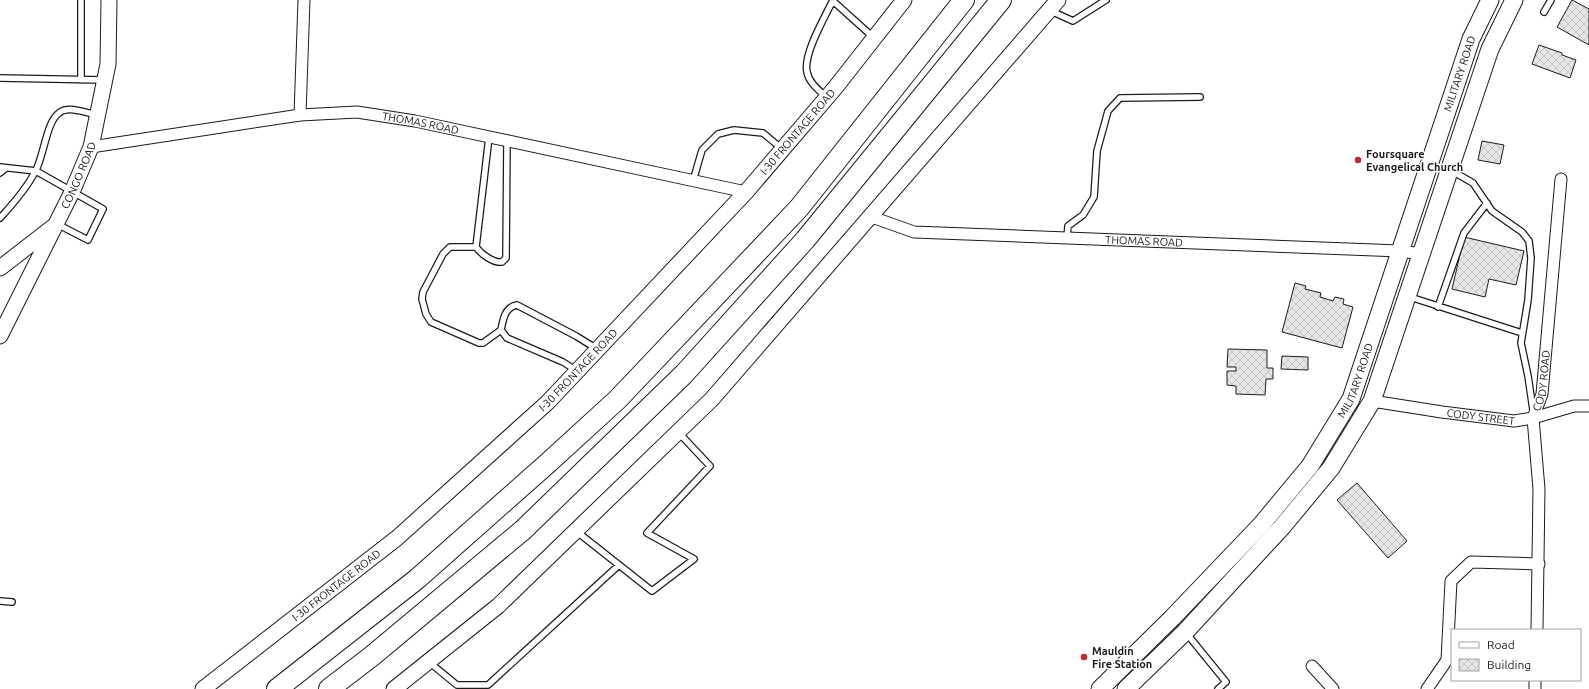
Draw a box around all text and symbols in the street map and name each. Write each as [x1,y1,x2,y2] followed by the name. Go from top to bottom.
[1441,34,1478,113] street label: MILITARY ROAD
[758,86,838,177] street label: I-30 FRONTAGE ROAD
[381,110,460,136] street label: THOMAS ROAD
[59,141,98,211] street label: CONGO ROAD
[1366,148,1463,173] place label: Foursquare Evangelical Church
[1353,155,1363,165] marker: Foursquare Evangelical Church
[1105,233,1183,249] street label: THOMAS ROAD
[536,326,620,413] street label: I-30 FRONTAGE ROAD
[1335,341,1375,420] street label: MILITARY ROAD
[1530,349,1552,413] street label: CODY ROAD
[1446,407,1516,427] street label: CODY STREET
[290,547,383,623] street label: I-30 FRONTAGE ROAD
[1451,629,1581,681] legend
[1487,638,1515,651] text: Road
[1092,645,1152,670] place label: Mauldin Fire Station
[1079,652,1089,662] marker: Mauldin Fire Station
[1487,658,1531,671] text: Building

